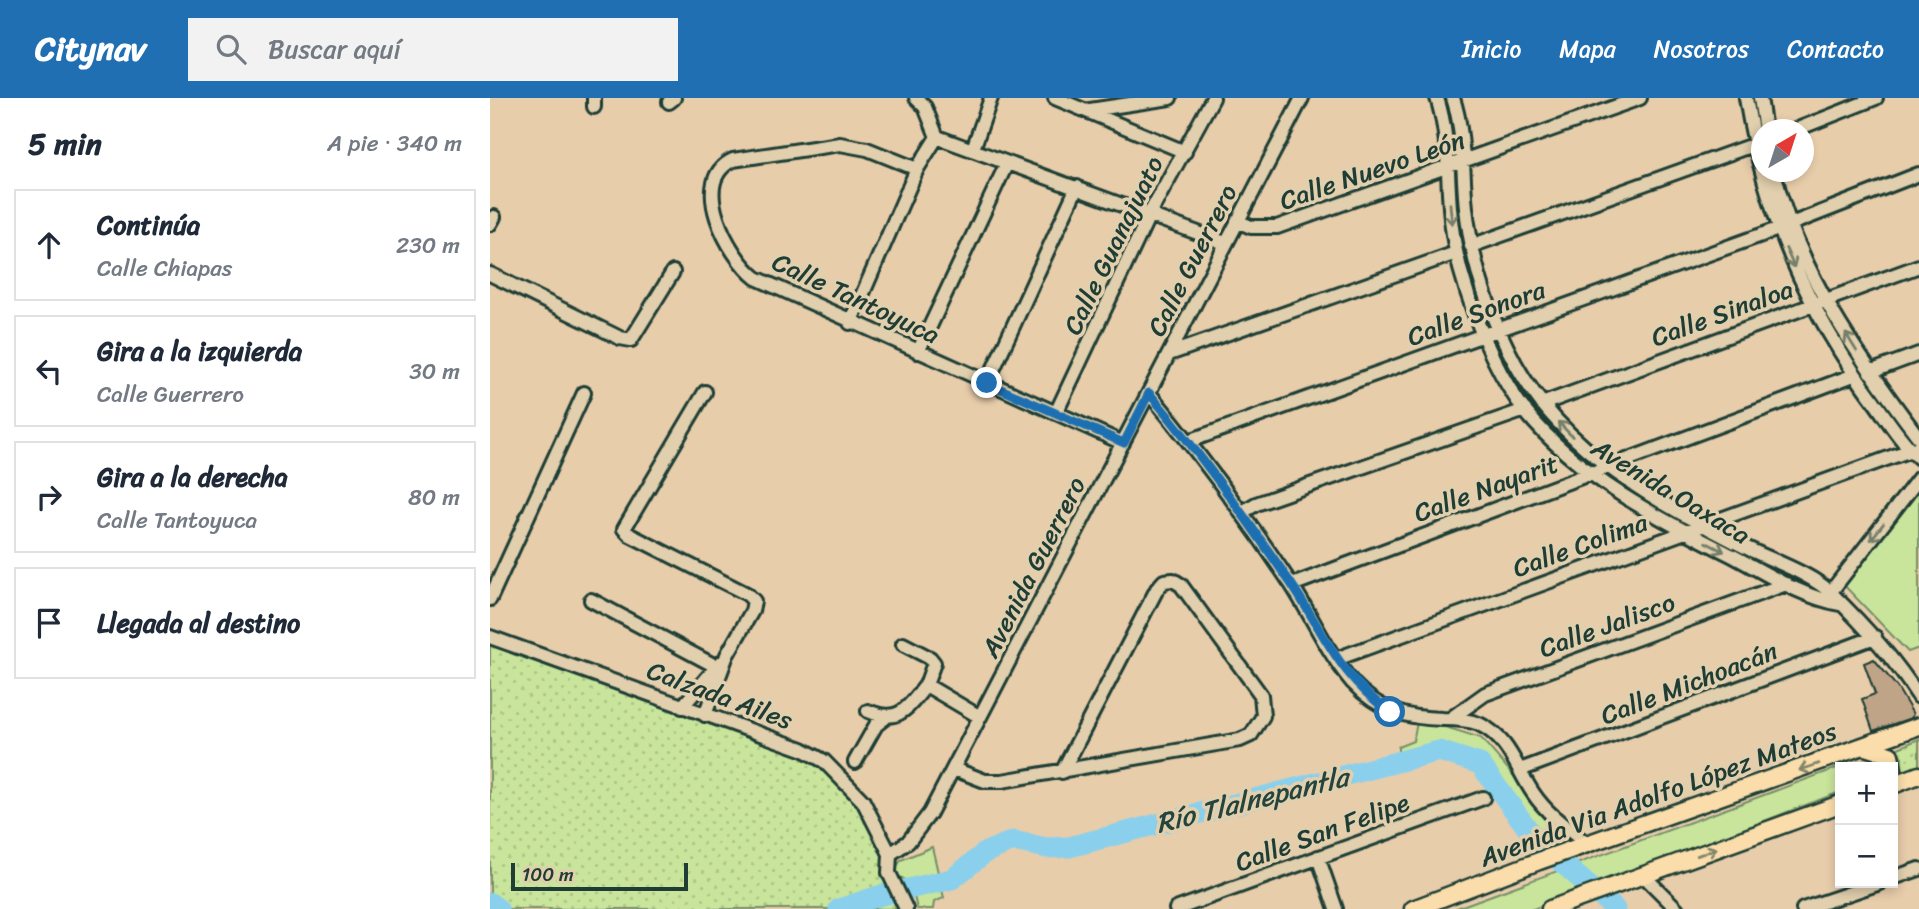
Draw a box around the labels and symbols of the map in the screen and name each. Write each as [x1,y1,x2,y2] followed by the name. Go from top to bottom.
[1273,117,1471,223] street label: Calle Nuevo León
[1751,119,1814,182] north arrow
[1050,147,1176,343] street label: Calle Guanajuato
[1134,176,1250,344] street label: Calle Guerrero
[1445,202,1458,224] one-way arrow
[764,239,948,357] street label: Calle Tantoyuca
[1784,246,1797,268] one-way arrow
[1400,266,1553,359] street label: Calle Sonora
[1644,266,1800,360] street label: Calle Sinaloa
[1844,333,1858,353] one-way arrow
[971,367,1002,398] route end
[1557,420,1573,438] one-way arrow
[1581,425,1760,557] street label: Avenida Oaxaca
[1407,441,1565,535] street label: Calle Nayarit
[967,468,1099,667] street label: Avenida Guerrero
[1506,499,1655,591] street label: Calle Colima
[1870,522,1885,540] one-way arrow
[1704,541,1725,555] one-way arrow
[1532,579,1682,671] street label: Calle Jalisco
[1594,628,1784,738] street label: Calle Michoacán
[640,647,800,743] street label: Calzada Ailes
[1374,696,1405,727] route start
[1472,707,1844,881] street label: Avenida Via Adolfo López Mateos
[1150,751,1357,848] water label: Río Tlalnepantla
[1798,761,1820,774] one-way arrow
[1228,779,1416,885] street label: Calle San Felipe
[1696,845,1718,857] one-way arrow
[511,860,688,892] scale bar

